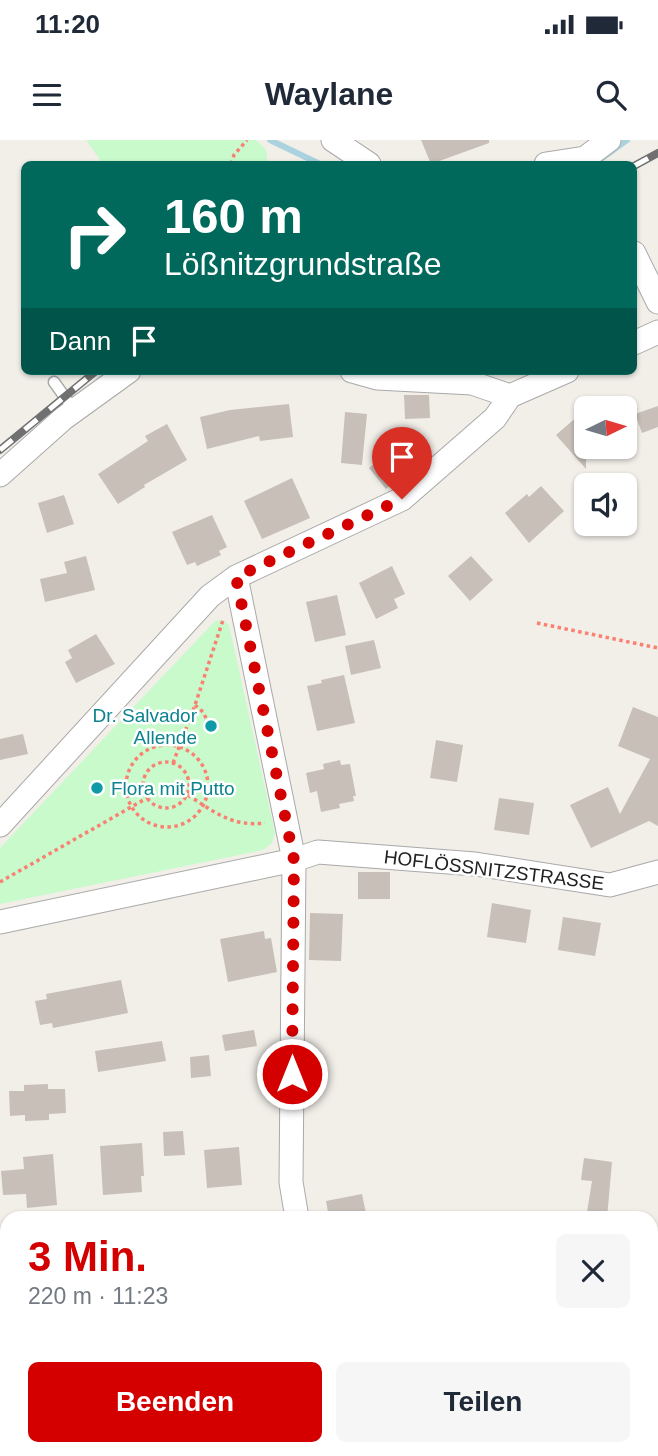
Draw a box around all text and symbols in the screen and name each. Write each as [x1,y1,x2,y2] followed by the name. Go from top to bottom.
[35,9,100,39] text: 11:20
[28,76,66,114] icon: menu
[265,76,393,112] text: Waylane
[592,76,630,114] icon: search
[49,189,140,280] icon: right
[164,189,303,243] text: 160 m
[164,246,441,282] text: Lößnitzgrundstraße
[125,322,163,360] icon: arrive
[49,326,111,356] text: Dann
[574,396,637,458] north arrow
[574,396,637,536] map controls
[372,427,432,499] pin
[383,438,421,476] icon: arrive
[574,473,637,536] button: sound
[92,705,198,748] place label: Dr. Salvador Allende
[203,718,219,734] marker: Dr. Salvador Allende
[111,778,235,799] place label: Flora mit Putto
[89,780,105,796] marker: Flora mit Putto
[383,846,605,894] street label: HOFLÖSSNITZSTRASSE
[255,1037,329,1111] position arrow
[28,1233,147,1280] text: 3 Min.
[556,1234,630,1308] button: close
[28,1283,168,1309] text: 220 m · 11:23
[28,1362,322,1442] button: Beenden
[336,1362,630,1442] button: Teilen

